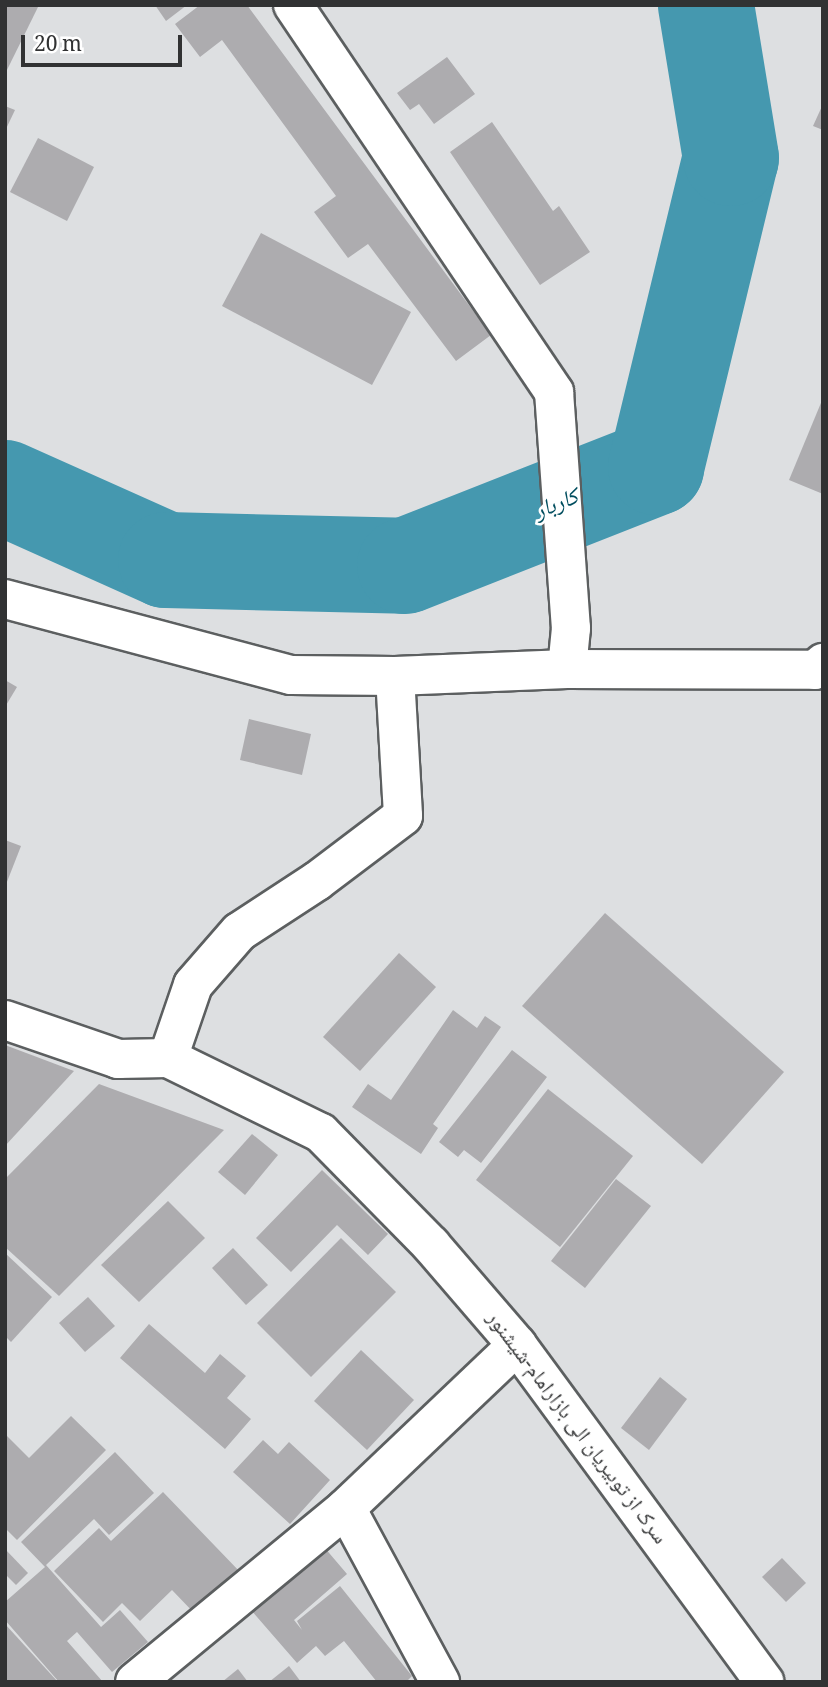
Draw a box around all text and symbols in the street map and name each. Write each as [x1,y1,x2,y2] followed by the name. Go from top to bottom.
[24,21,186,65] scale bar
[34,29,82,64] text: 20 m
[531,485,583,527] water label: کاربار
[479,1308,671,1550] street label: سرک از توبیریان الی بازارامام-شیشنور

